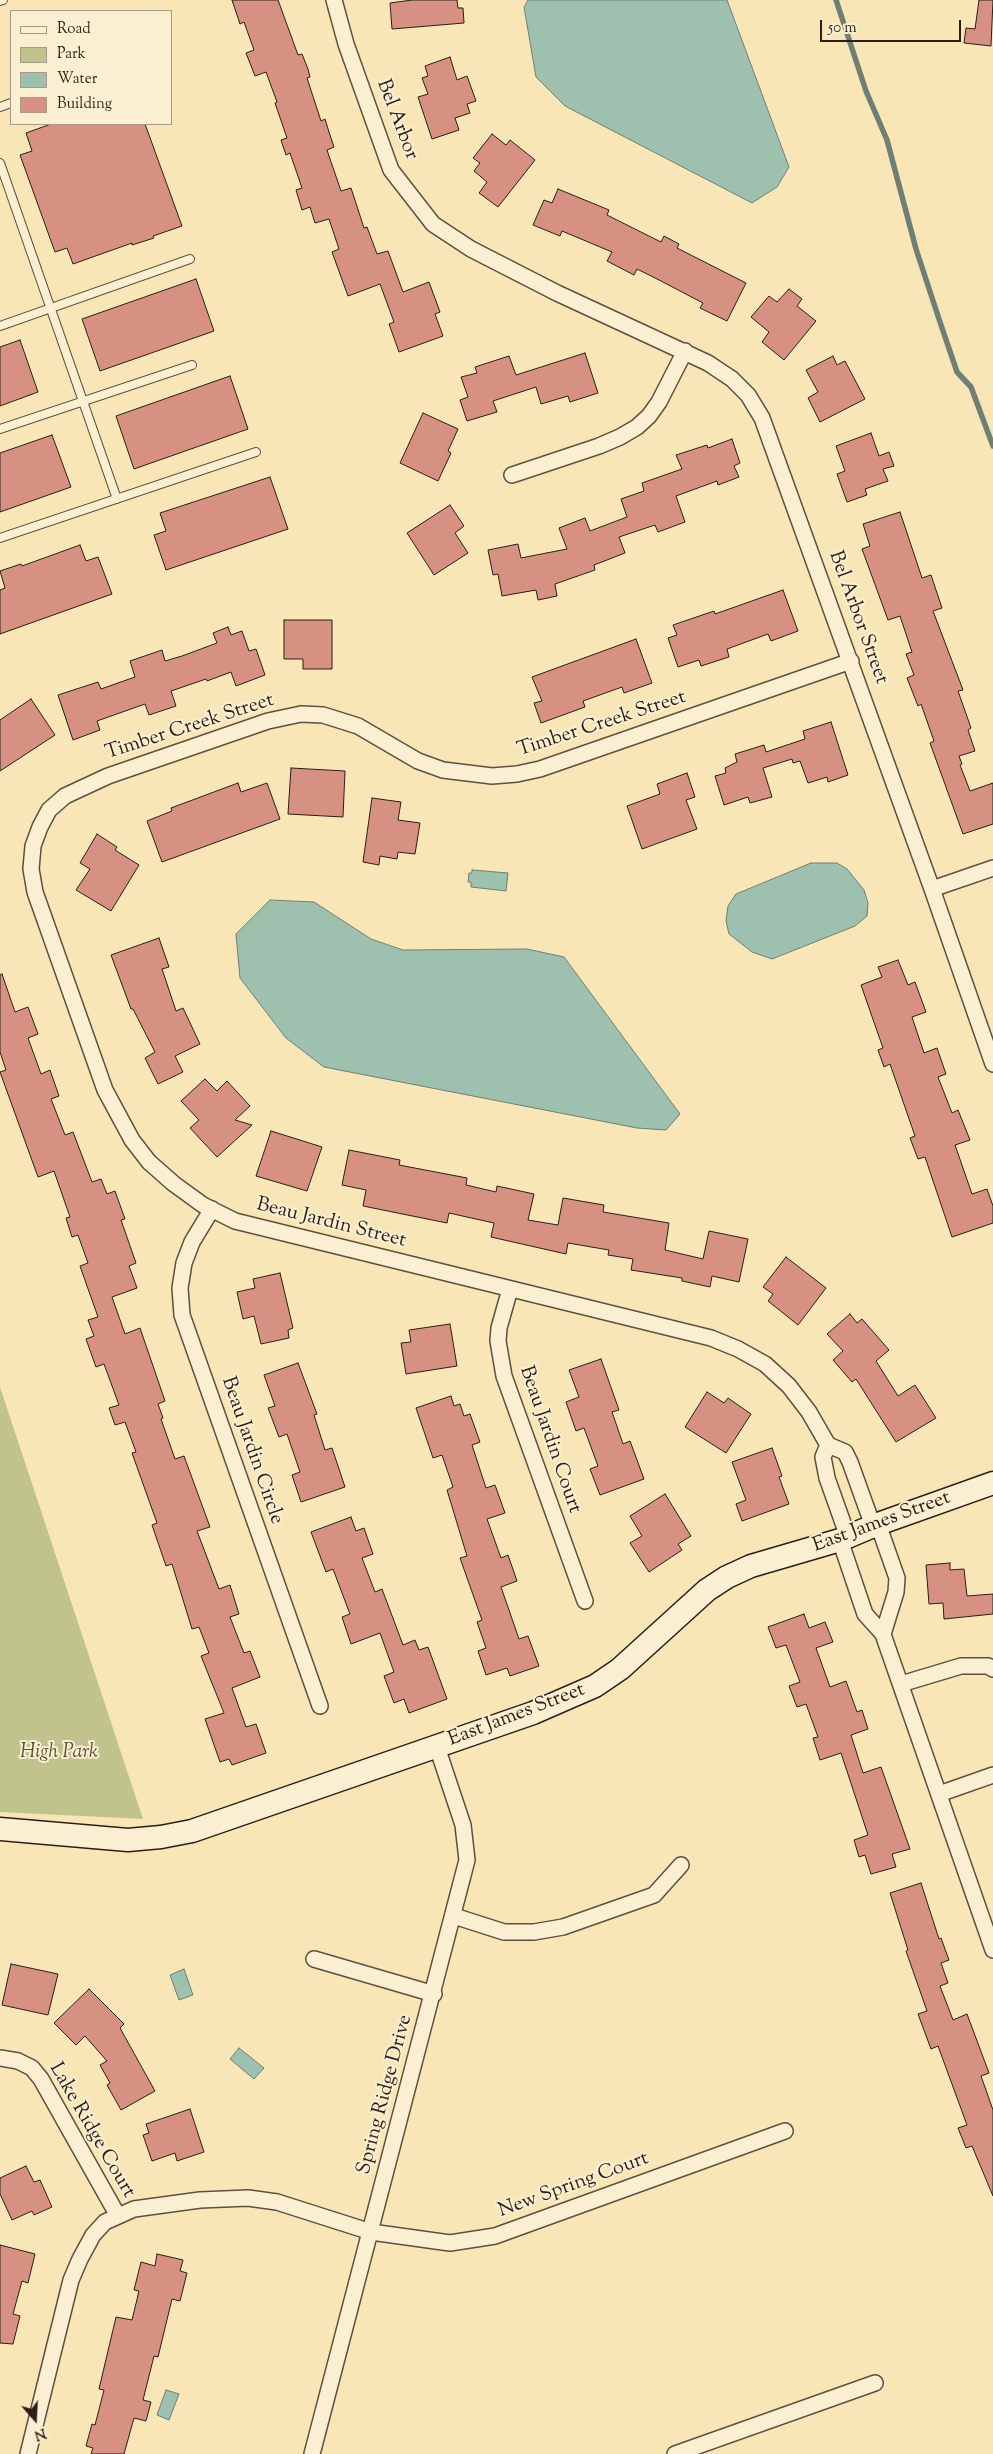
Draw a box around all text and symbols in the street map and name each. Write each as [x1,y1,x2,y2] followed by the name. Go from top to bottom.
[10,10,172,125] legend
[823,10,964,42] scale bar
[828,18,857,39] text: 50 m
[57,19,91,40] text: Road
[57,44,86,65] text: Park
[57,69,97,90] text: Water
[370,76,422,164] street label: Bel Arbor
[57,94,112,115] text: Building
[822,548,892,688] street label: Bel Arbor Street
[515,686,689,764] street label: Timber Creek Street
[103,689,277,767] street label: Timber Creek Street
[254,1194,408,1254] street label: Beau Jardin Street
[513,1363,585,1517] street label: Beau Jardin Court
[215,1374,287,1528] street label: Beau Jardin Circle
[810,1487,954,1559] street label: East James Street
[445,1679,589,1753] street label: East James Street
[20,1742,98,1766] park label: High Park
[353,2013,419,2177] street label: Spring Ridge Drive
[43,2059,139,2203] street label: Lake Ridge Court
[496,2148,652,2224] street label: New Spring Court
[10,2394,60,2444] north arrow
[31,2422,48,2444] text: N

